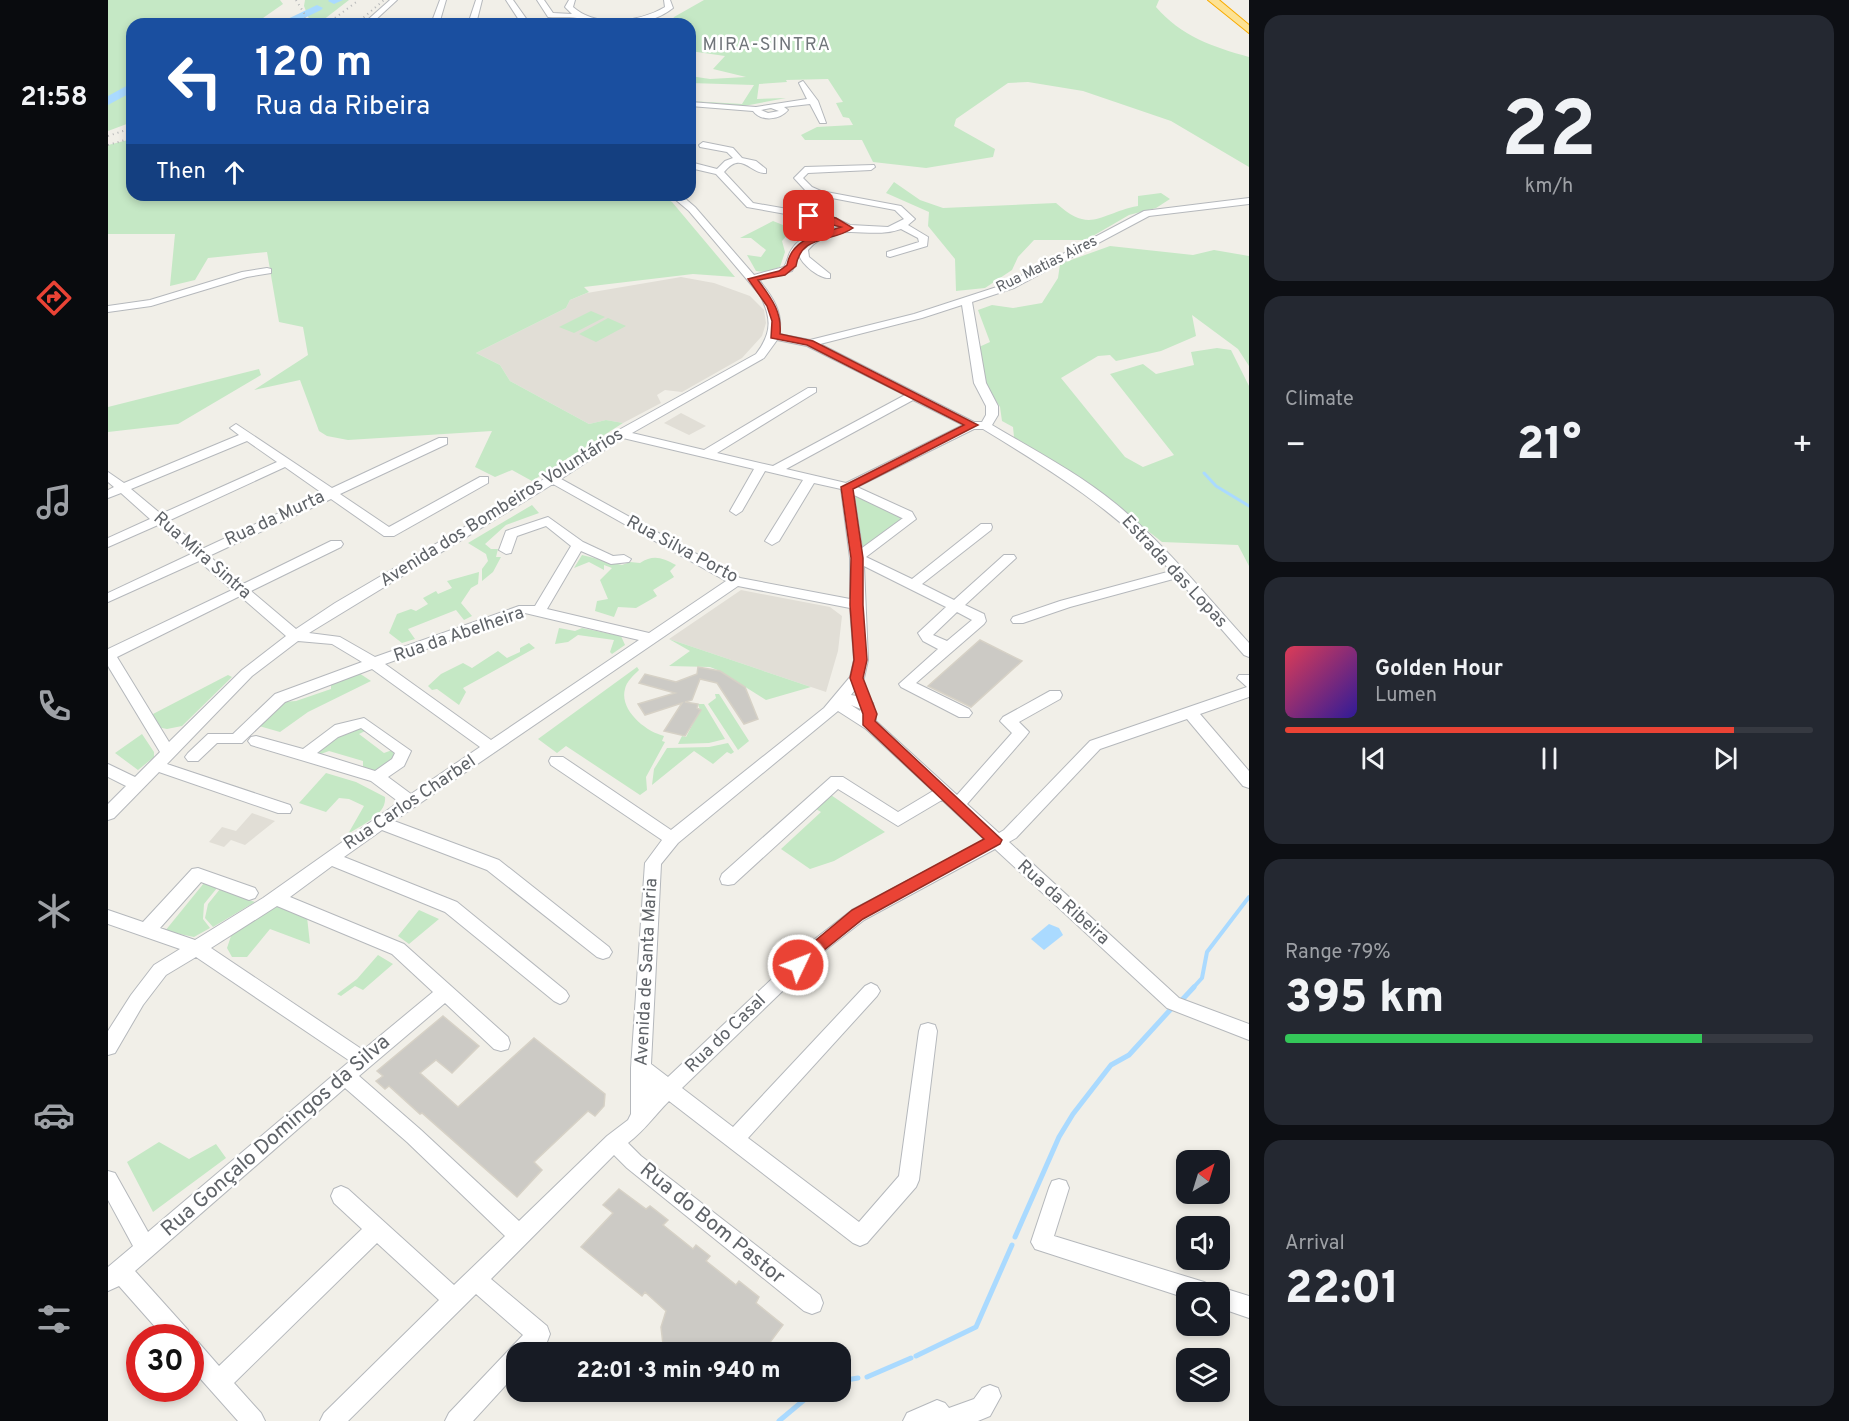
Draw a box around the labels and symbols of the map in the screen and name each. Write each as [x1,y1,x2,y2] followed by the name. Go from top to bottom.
[703,34,832,57] district label: MIRA-SINTRA
[783,190,834,241] pin
[993,232,1101,298] street label: Rua Matias Aires
[376,423,628,593] street label: Avenida dos Bombeiros Voluntários
[221,486,329,552] street label: Rua da Murta
[148,507,256,605] street label: Rua Mira Sintra
[622,511,742,589] street label: Rua Silva Porto
[1116,511,1232,633] street label: Estrada das Lopas
[391,602,527,668] street label: Rua da Abelheira
[340,750,480,856] street label: Rua Carlos Charbel
[1012,855,1114,951] street label: Rua da Ribeira
[631,877,663,1067] street label: Avenida de Santa Maria
[766,933,830,997] position arrow
[681,990,771,1078] street label: Rua do Casal
[156,1029,396,1243] street label: Rua Gonçalo Domingos da Silva
[1176,1150,1230,1204] north arrow
[634,1157,790,1291] street label: Rua do Bom Pastor
[126,1324,204,1402] speed limit sign: 30

